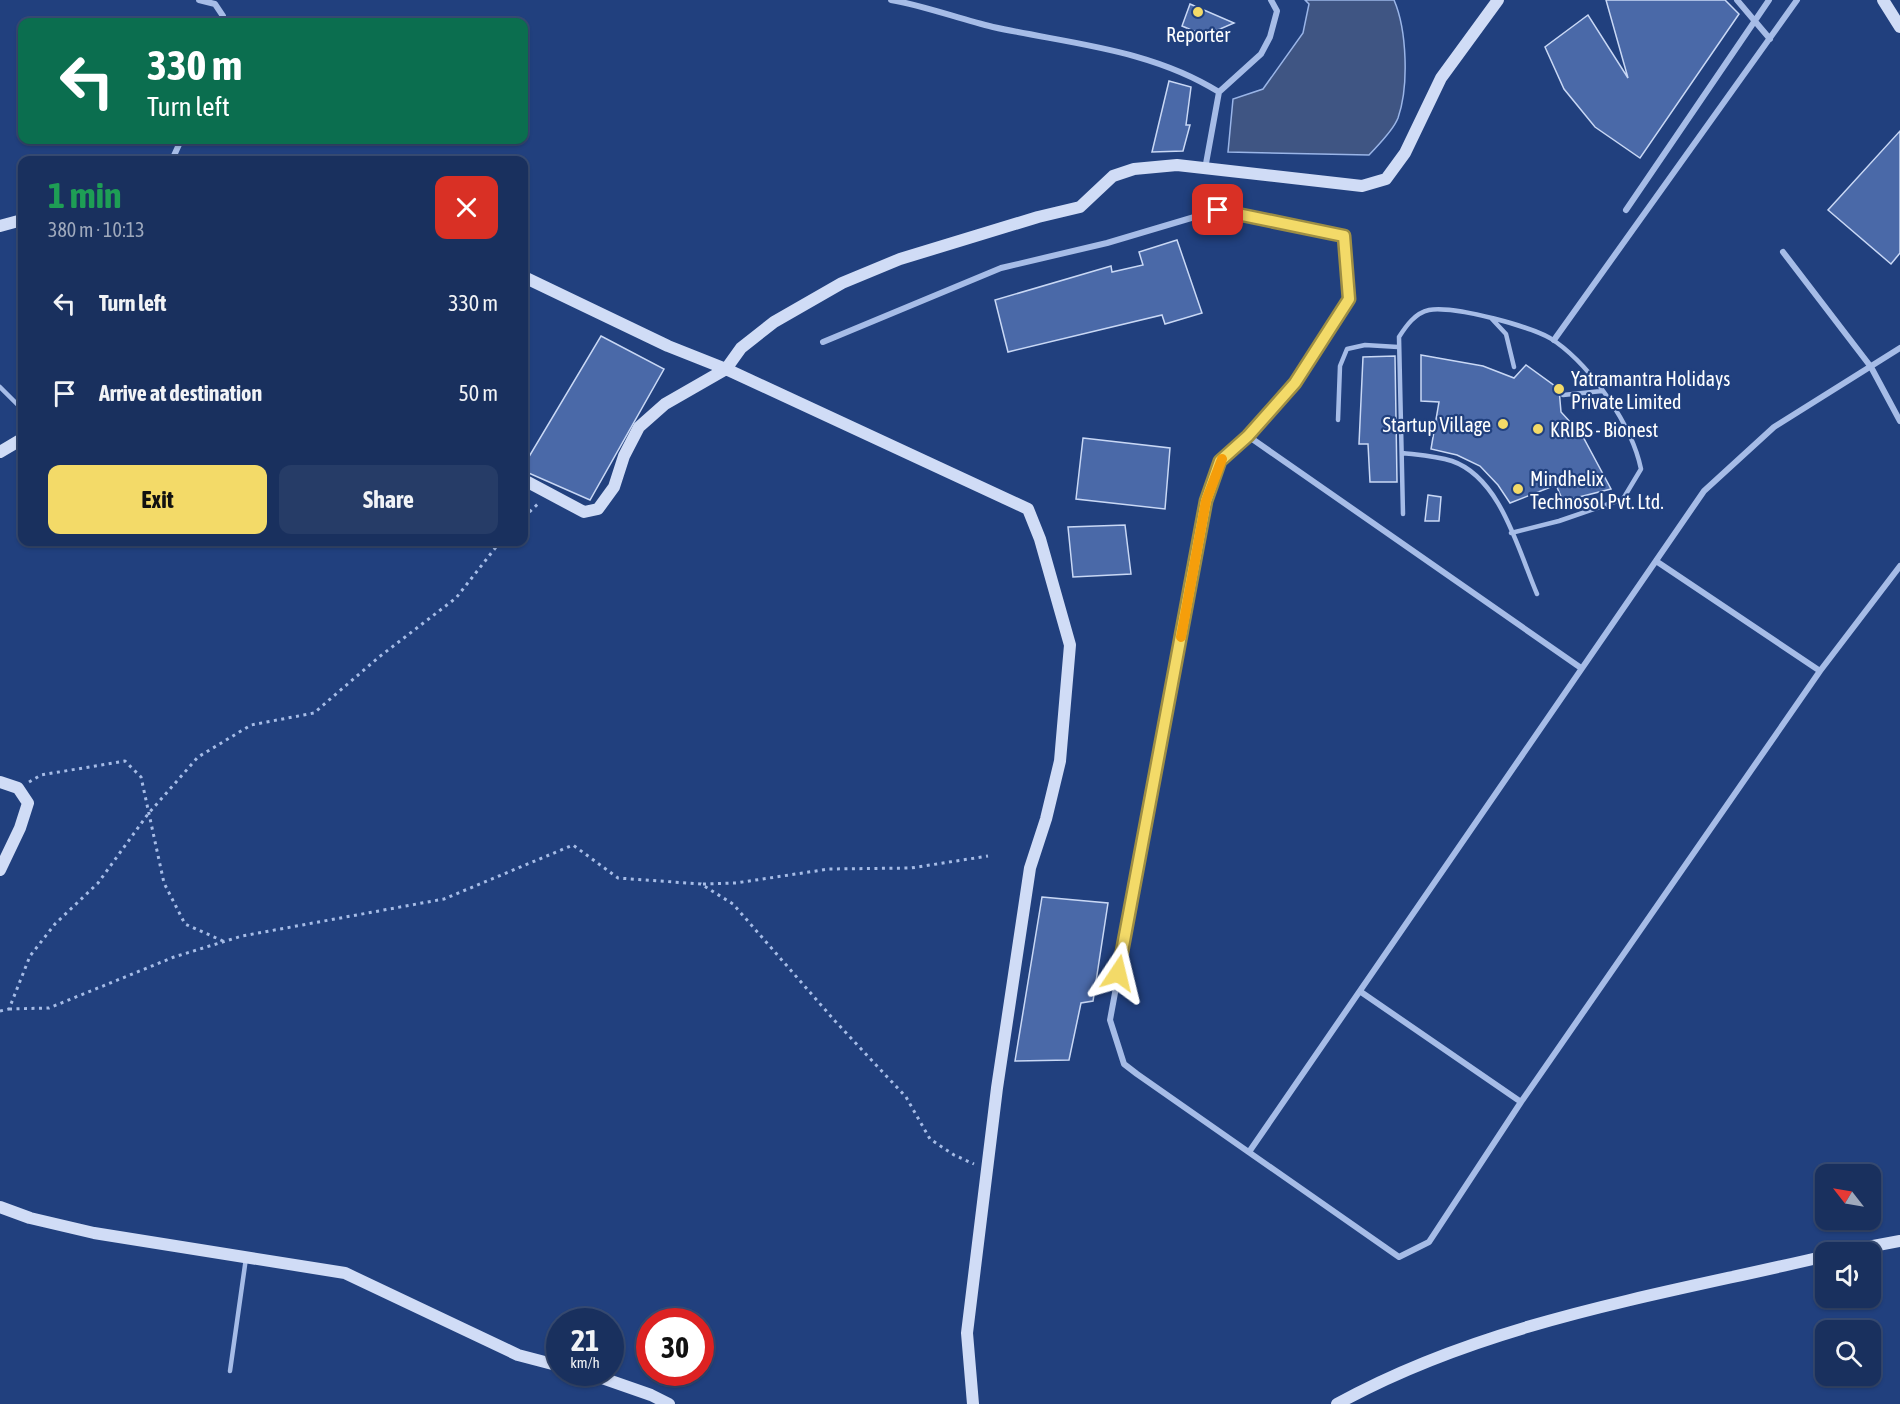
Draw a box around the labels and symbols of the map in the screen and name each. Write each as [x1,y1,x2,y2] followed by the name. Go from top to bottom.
[1191,5,1205,19] marker: Reporter
[1166,23,1231,46] place label: Reporter
[1192,184,1243,235] pin
[1571,367,1730,413] place label: Yatramantra Holidays Private Limited
[1552,382,1566,396] marker: Yatramantra Holidays Private Limited
[1383,413,1491,436] place label: Startup Village
[1496,417,1510,431] marker: Startup Village
[1550,418,1659,441] place label: KRIBS - Bionest
[1531,422,1545,436] marker: KRIBS - Bionest
[1530,467,1664,513] place label: Mindhelix Technosol Pvt. Ltd.
[1511,482,1525,496] marker: Mindhelix Technosol Pvt. Ltd.
[1086,941,1150,1005] position arrow
[1815,1164,1881,1230] north arrow
[636,1308,714,1386] speed limit sign: 30

